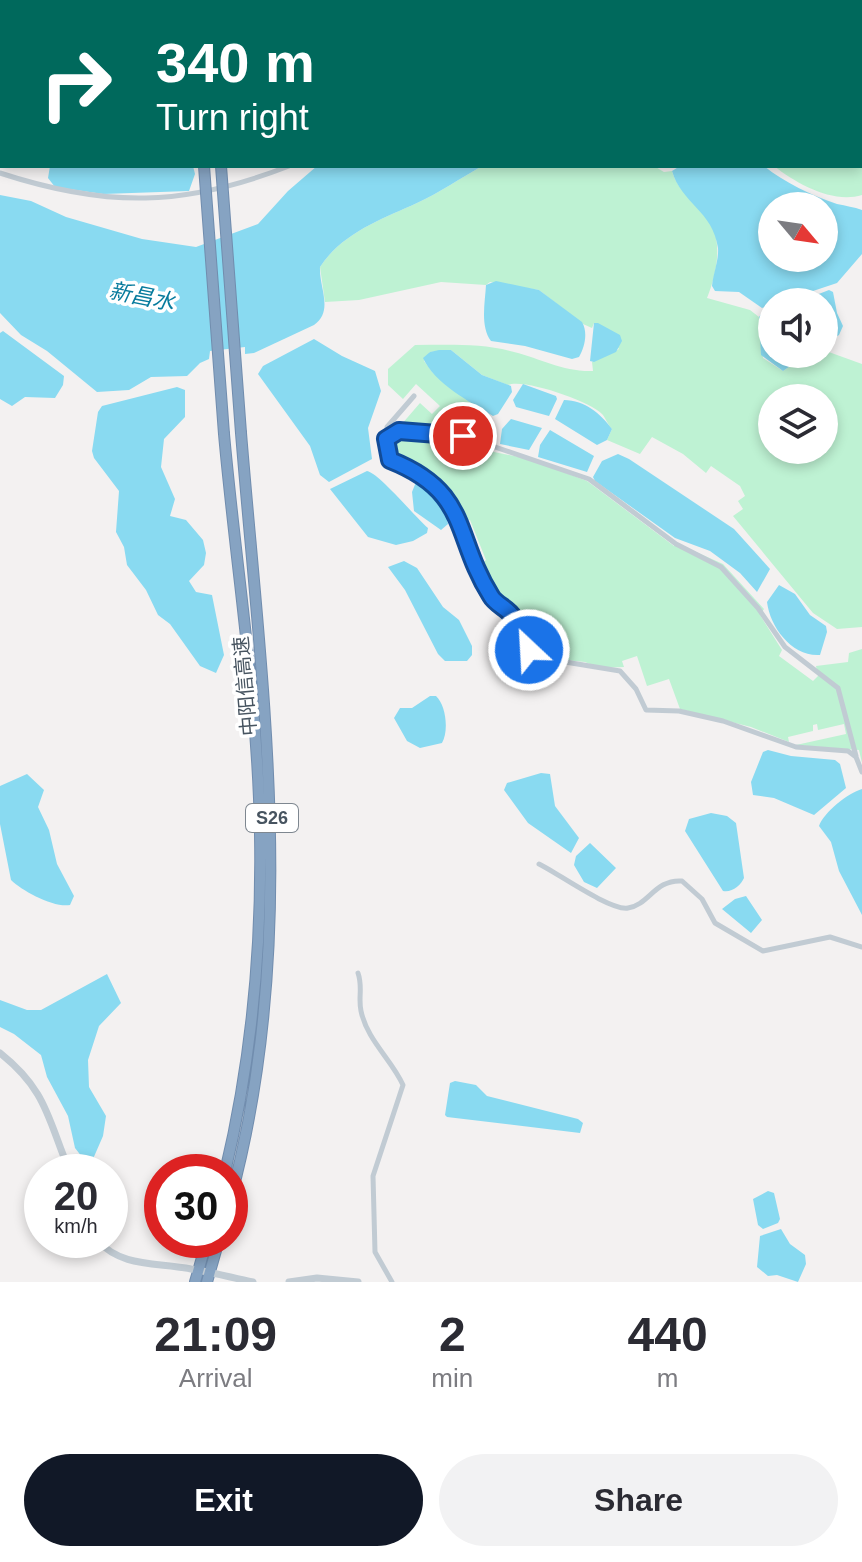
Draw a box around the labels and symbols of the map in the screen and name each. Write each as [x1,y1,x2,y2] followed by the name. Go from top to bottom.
[758,192,838,272] north arrow
[107,278,178,315] water label: 新昌水
[429,402,497,470] pin
[487,608,571,692] position arrow
[230,635,260,737] street label: 中阳信高速
[246,804,298,832] road number: S26
[144,1154,248,1258] speed limit sign: 30

